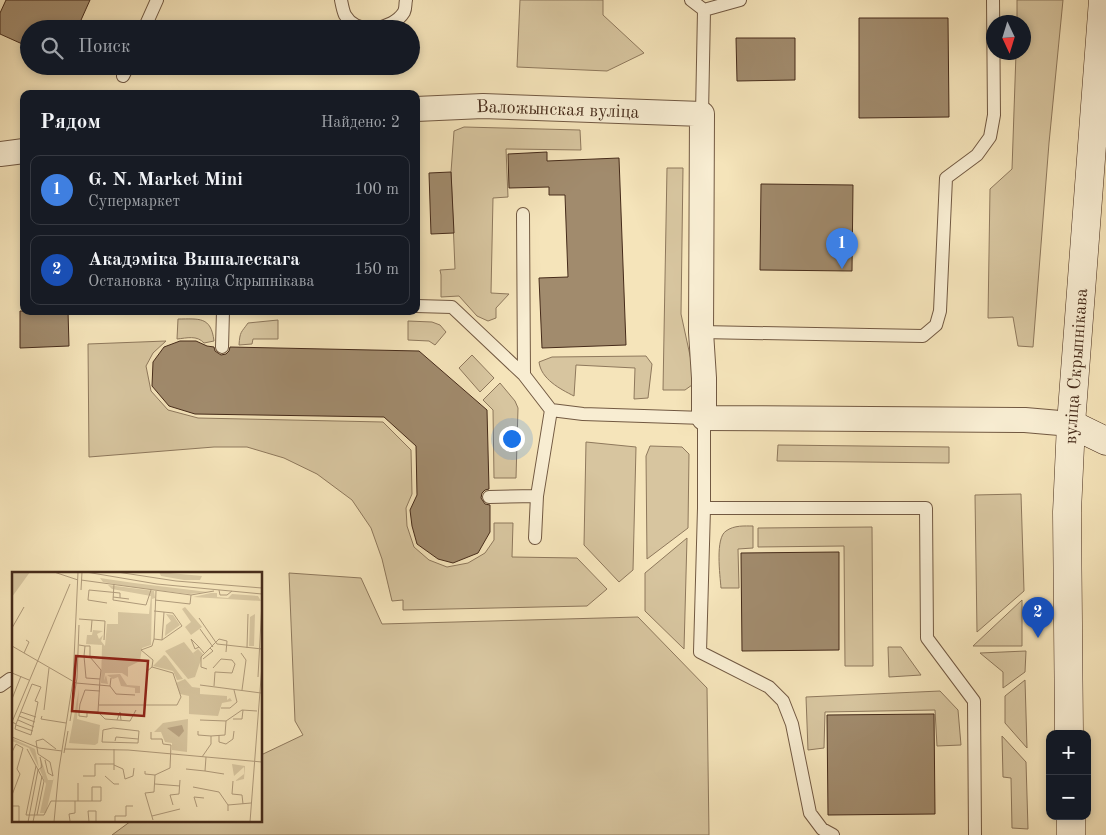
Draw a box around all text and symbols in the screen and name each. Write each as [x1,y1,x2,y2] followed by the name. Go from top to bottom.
[986,15,1031,60] north arrow
[20,20,420,75] search box
[38,34,66,62] icon: search
[78,38,130,57] text: Поиск
[476,98,640,122] street label: Валожынская вуліца
[40,112,101,133] text: Рядом
[321,115,400,131] text: Найдено: 2
[88,171,243,190] text: G. N. Market Mini
[52,182,62,198] text: 1
[354,182,399,198] text: 100 m
[88,194,180,210] text: Супермаркет
[826,228,858,269] pin: 1
[88,251,300,270] text: Акадэміка Вышалескага
[52,262,62,278] text: 2
[354,262,399,278] text: 150 m
[88,274,314,290] text: Остановка · вуліца Скрыпнікава
[1062,288,1091,445] street label: вуліца Скрыпнікава
[499,426,525,452] your location
[12,572,262,822] inset map
[1022,597,1054,638] pin: 2
[1046,730,1091,820] map controls
[1046,730,1091,775] button: +
[1046,775,1091,820] button: −

